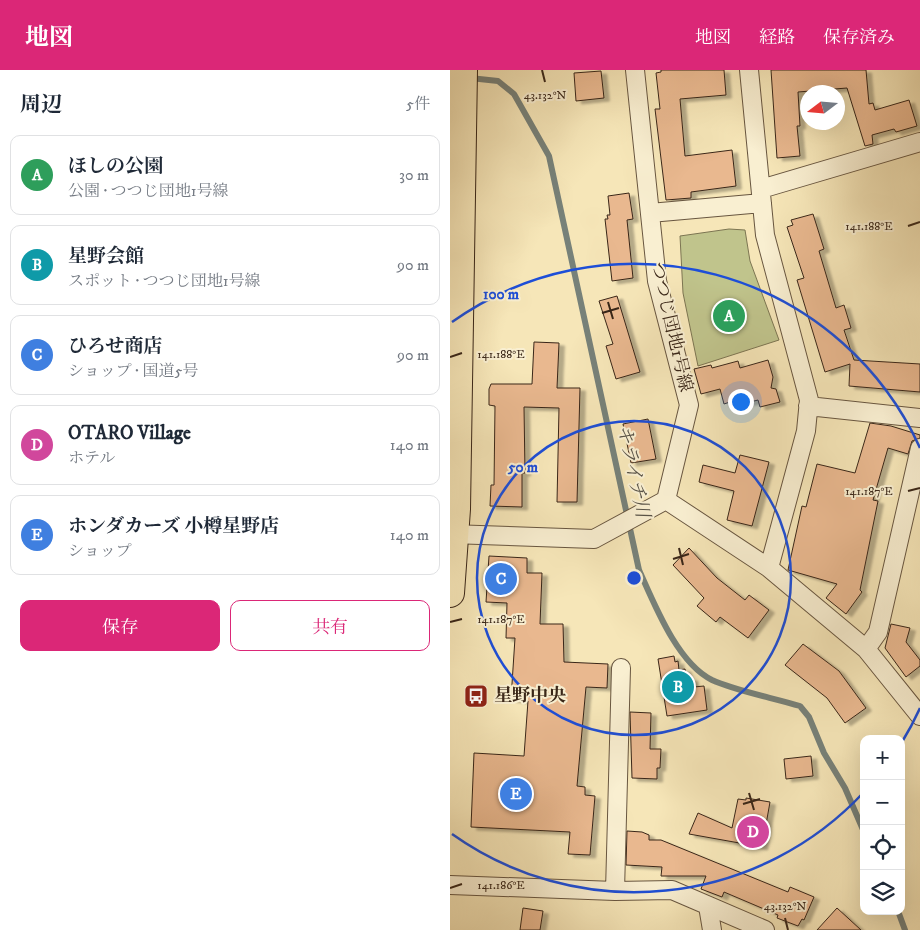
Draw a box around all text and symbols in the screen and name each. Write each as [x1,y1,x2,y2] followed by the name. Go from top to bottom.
[25,23,73,53] text: 地図
[695,27,731,49] text: 地図
[759,27,795,49] text: 経路
[823,27,895,49] text: 保存済み
[800,85,845,130] north arrow
[524,88,566,103] text: 43.132°N
[20,92,62,118] text: 周辺
[406,94,430,114] text: 5件
[68,155,163,178] text: ほしの公園
[32,165,42,185] text: A
[399,165,429,185] text: 30 m
[68,181,229,201] text: 公園 · つつじ団地1号線
[845,219,893,234] text: 141.188°E
[68,245,144,268] text: 星野会館
[32,255,42,275] text: B
[397,255,429,275] text: 90 m
[645,260,697,394] street label: つつじ団地1号線
[68,271,261,291] text: スポット · つつじ団地1号線
[483,285,520,304] text: 100 m
[713,297,745,335] pin: A
[68,335,162,358] text: ひろせ商店
[32,345,42,365] text: C
[397,345,429,365] text: 90 m
[477,347,525,362] text: 141.188°E
[68,361,198,381] text: ショップ · 国道5号
[728,389,754,415] your location
[68,422,191,445] text: OTARO Village
[612,422,654,522] water label: キライチ川
[31,435,43,455] text: D
[390,435,429,455] text: 140 m
[68,448,115,468] text: ホテル
[507,458,539,477] text: 50 m
[845,484,893,499] text: 141.187°E
[68,515,279,538] text: ホンダカーズ 小樽星野店
[31,525,43,545] text: E
[390,525,429,545] text: 140 m
[68,541,132,561] text: ショップ
[485,560,517,598] pin: C
[625,569,643,587] centre of rings
[20,600,220,651] button: 保存
[230,600,430,651] button: 共有
[477,612,525,627] text: 141.187°E
[662,668,694,706] pin: B
[463,683,489,709] bus stop icon: 星野中央
[494,685,566,707] place label: 星野中央
[860,735,905,915] map controls
[860,735,905,780] button: +
[500,775,532,813] pin: E
[860,780,905,825] button: −
[737,813,769,851] pin: D
[860,825,905,870] button: locate
[860,870,905,915] button: layers
[477,878,525,893] text: 141.186°E
[764,899,806,914] text: 43.132°N

